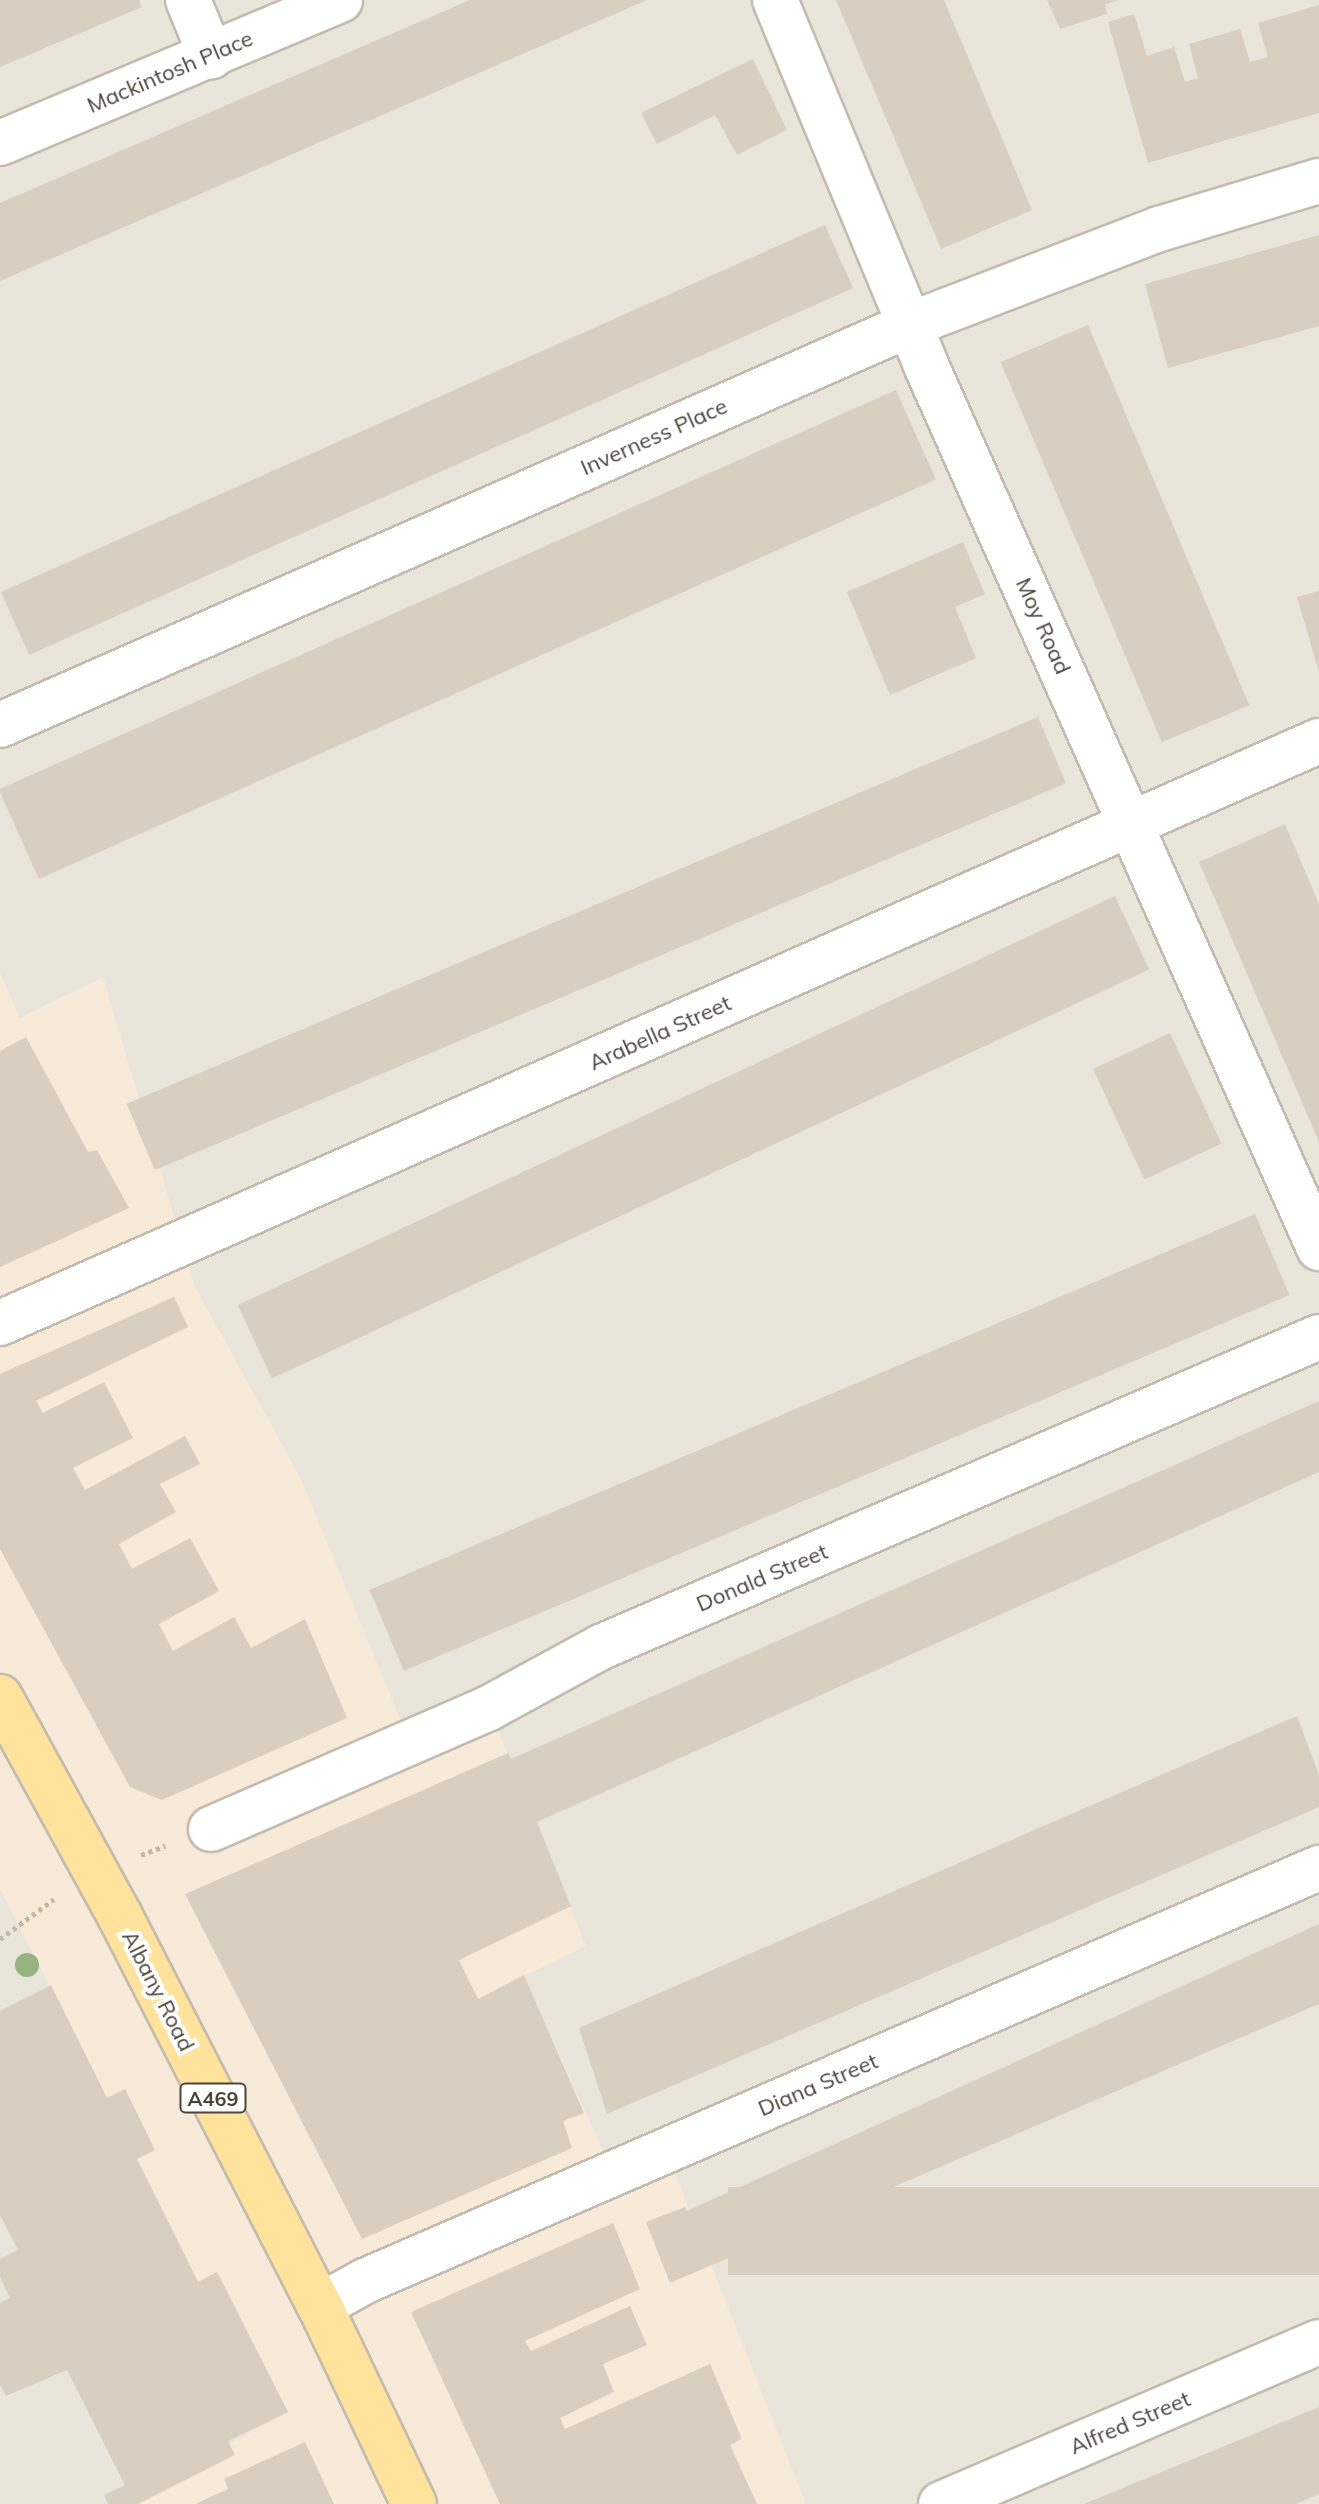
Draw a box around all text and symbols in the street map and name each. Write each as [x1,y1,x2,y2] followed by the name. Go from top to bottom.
[83,25,257,119] street label: Mackintosh Place
[577,393,731,481] street label: Inverness Place
[1010,574,1076,678] street label: Moy Road
[585,990,735,1076] street label: Arabella Street
[692,1538,832,1618] street label: Donald Street
[116,1926,200,2056] street label: Albany Road
[754,2048,882,2122] street label: Diana Street
[179,2082,247,2114] road number: A469
[1066,2386,1194,2460] street label: Alfred Street

